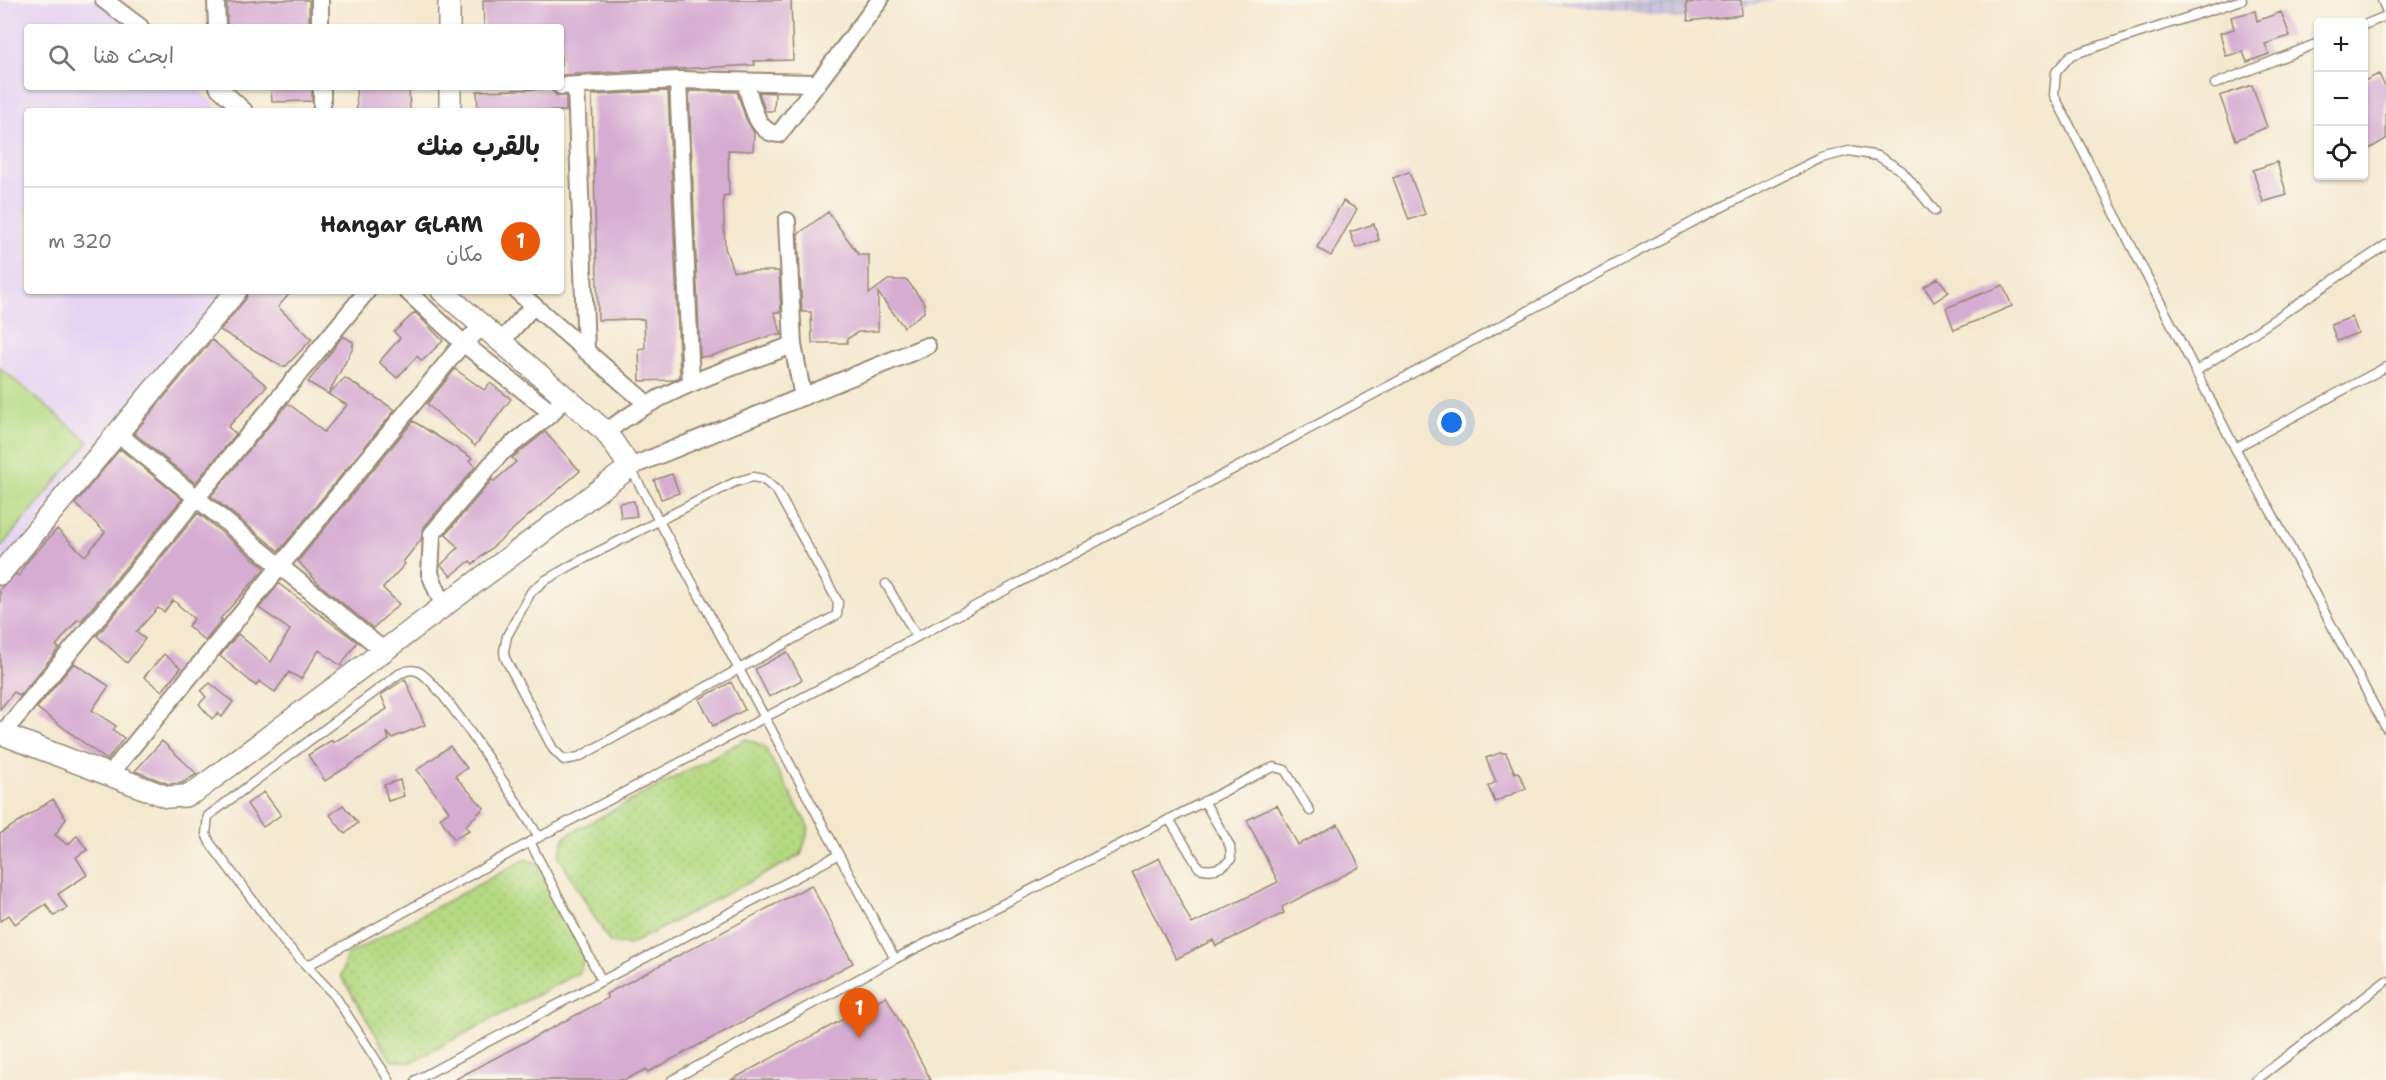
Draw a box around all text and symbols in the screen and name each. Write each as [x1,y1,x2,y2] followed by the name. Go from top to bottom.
[2314,18,2368,180] map controls
[2314,18,2368,72] button: +
[24,24,564,90] search box
[45,41,78,74] icon: search
[93,41,174,70] text: ابحث هنا
[2314,72,2368,126] button: −
[2314,126,2368,180] button: locate
[417,128,540,163] text: بالقرب منك
[320,210,483,239] text: Hangar GLAM
[48,228,112,254] text: 320 m
[516,228,525,254] text: 1
[446,241,483,267] text: مكان
[1437,408,1466,437] your location
[840,988,878,1038] pin: 1

